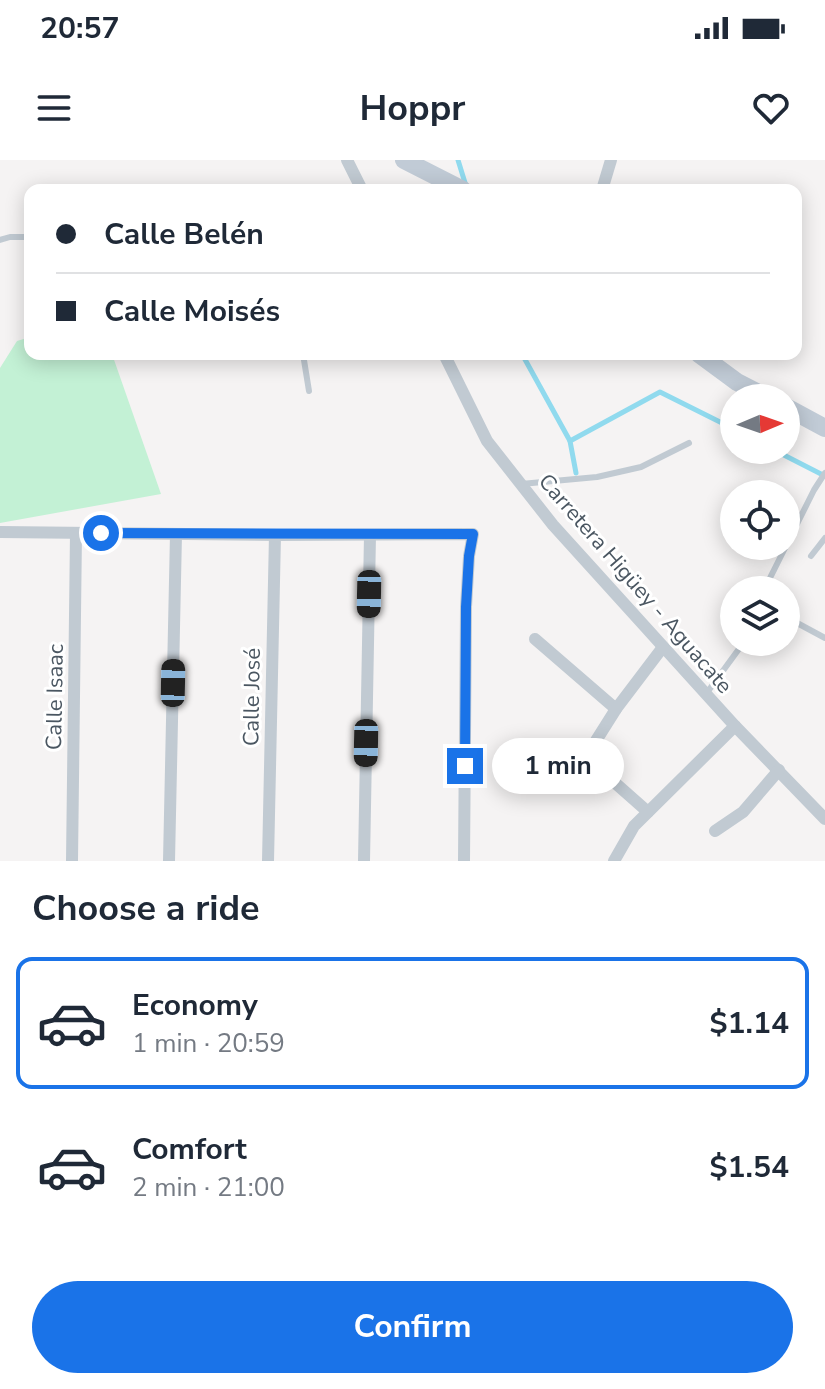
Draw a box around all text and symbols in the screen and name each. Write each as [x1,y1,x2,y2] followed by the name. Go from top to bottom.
[40,8,119,49] text: 20:57
[360,84,465,133] text: Hoppr
[32,86,76,130] icon: menu
[749,86,793,130] icon: heart
[104,214,264,255] text: Calle Belén
[104,291,280,332] text: Calle Moisés
[720,384,800,464] north arrow
[720,384,800,656] map controls
[531,467,739,700] street label: Carretera Higüey - Aguacate
[720,480,800,560] button: locate
[83,515,119,551] route start
[357,570,381,618] car
[720,576,800,656] button: layers
[39,644,71,750] street label: Calle Isaac
[236,648,268,746] street label: Calle José
[161,659,185,707] car
[354,719,378,767] car
[493,738,625,794] callout: 1 min
[447,748,483,784] route end
[524,748,592,783] text: 1 min
[32,884,260,933] text: Choose a ride
[132,985,258,1026] text: Economy
[36,987,108,1059] icon: car
[710,1003,789,1044] text: $1.14
[132,1026,285,1061] text: 1 min · 20:59
[132,1129,247,1170] text: Comfort
[36,1131,108,1203] icon: car
[710,1147,789,1188] text: $1.54
[132,1170,285,1205] text: 2 min · 21:00
[32,1281,793,1373] button: Confirm

